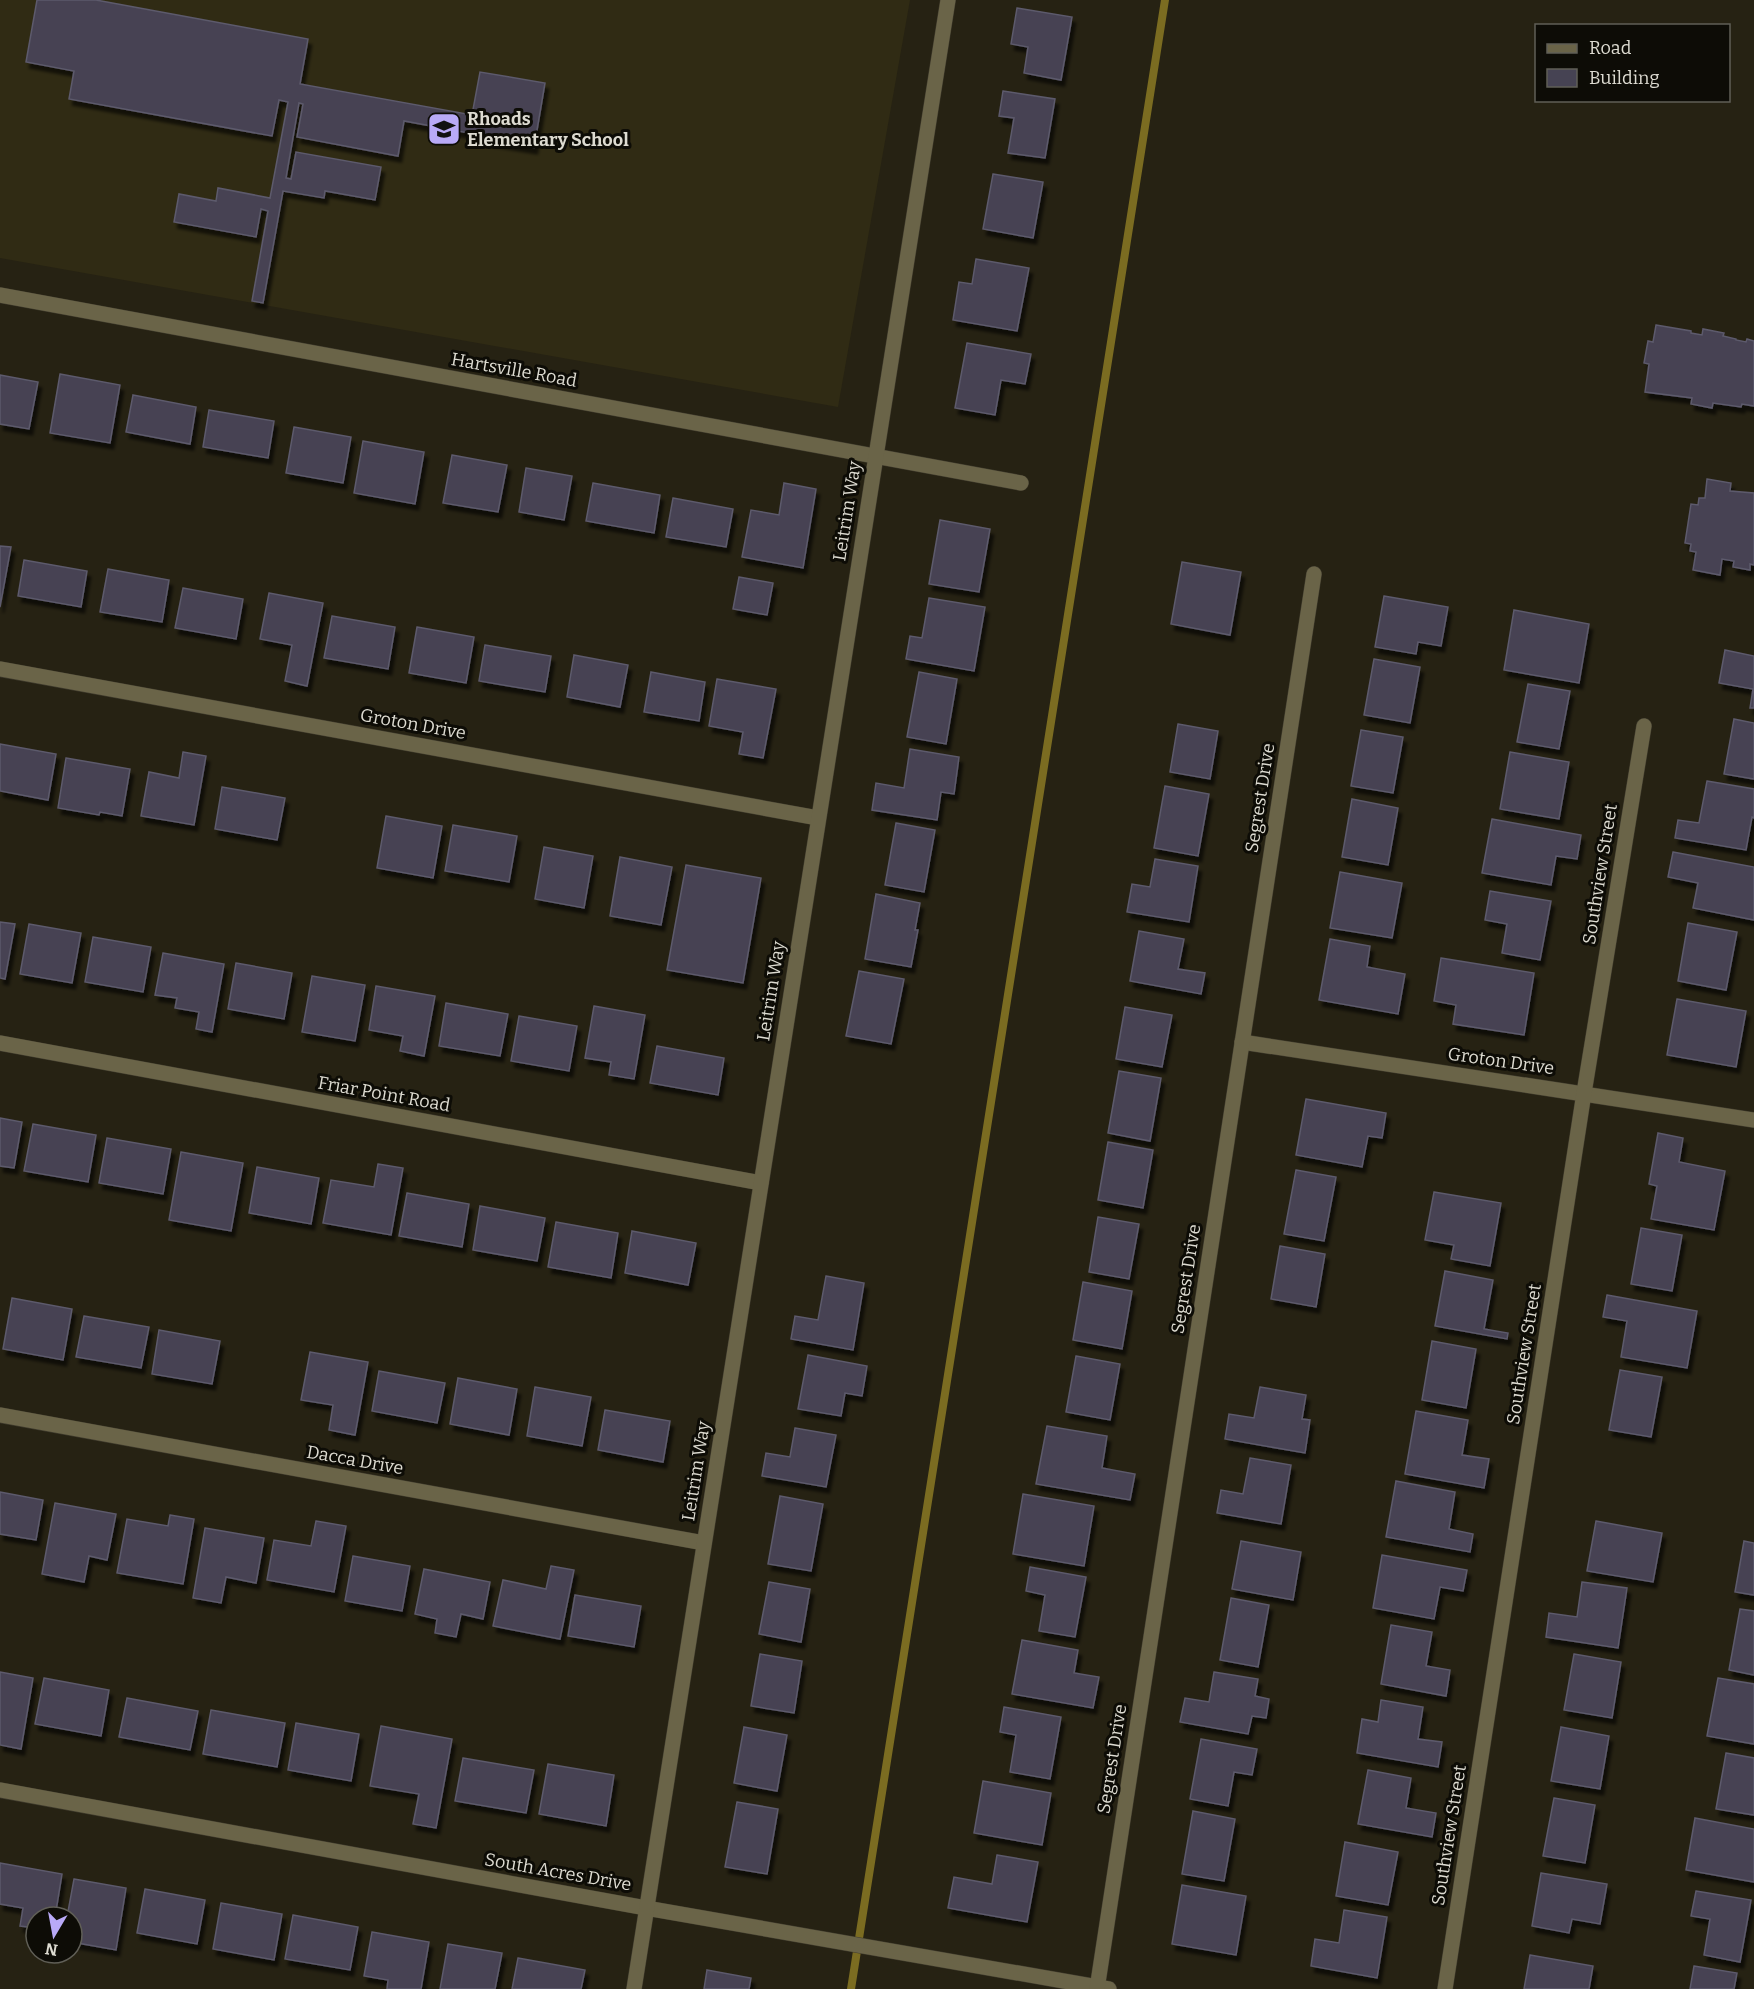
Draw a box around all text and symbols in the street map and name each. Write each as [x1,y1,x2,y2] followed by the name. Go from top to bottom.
[1535,24,1730,102] legend
[1589,37,1632,59] text: Road
[1589,67,1660,89] text: Building
[467,108,629,151] place label: Rhoads Elementary School
[426,111,462,147] school or university icon: Rhoads Elementary School
[449,348,579,392] street label: Hartsville Road
[828,459,866,563] street label: Leitrim Way
[358,704,468,744] street label: Groton Drive
[1240,742,1280,854] street label: Segrest Drive
[1578,802,1622,946] street label: Southview Street
[752,939,790,1043] street label: Leitrim Way
[1446,1043,1556,1079] street label: Groton Drive
[316,1072,452,1117] street label: Friar Point Road
[1166,1223,1206,1335] street label: Segrest Drive
[1502,1282,1546,1426] street label: Southview Street
[677,1419,715,1523] street label: Leitrim Way
[305,1441,405,1479] street label: Dacca Drive
[1092,1703,1132,1815] street label: Segrest Drive
[1427,1763,1471,1907] street label: Southview Street
[483,1848,633,1896] street label: South Acres Drive
[24,1905,84,1965] north arrow
[44,1939,59,1960] text: N

